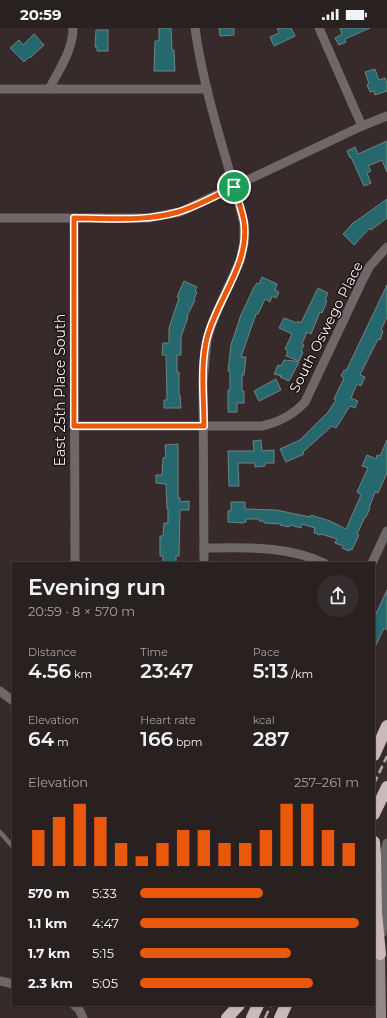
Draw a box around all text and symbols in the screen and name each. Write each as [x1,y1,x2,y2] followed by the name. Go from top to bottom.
[20,5,61,24] text: 20:59
[217,170,251,204] pin
[223,176,245,198] icon: arrive
[285,258,367,396] street label: South Oswego Place
[51,314,69,466] street label: East 25th Place South
[28,574,166,601] text: Evening run
[317,575,359,617] button: share
[28,603,135,619] text: 20:59 · 8 × 570 m
[28,645,76,659] text: Distance
[140,645,168,659] text: Time
[253,645,280,659] text: Pace
[28,659,71,683] text: 4.56
[140,659,193,683] text: 23:47
[253,659,288,683] text: 5:13
[71,667,92,681] text: km
[288,667,313,681] text: /km
[28,713,79,727] text: Elevation
[140,713,196,727] text: Heart rate
[253,713,275,727] text: kcal
[28,727,54,751] text: 64
[140,727,173,751] text: 166
[253,727,290,751] text: 287
[54,735,69,749] text: m
[173,735,203,749] text: bpm
[28,774,88,790] text: Elevation
[294,774,359,790] text: 257–261 m
[28,885,70,901] text: 570 m
[92,885,117,901] text: 5:33
[28,915,67,931] text: 1.1 km
[92,915,119,931] text: 4:47
[28,945,70,961] text: 1.7 km
[92,945,114,961] text: 5:15
[28,975,73,991] text: 2.3 km
[92,975,118,991] text: 5:05

